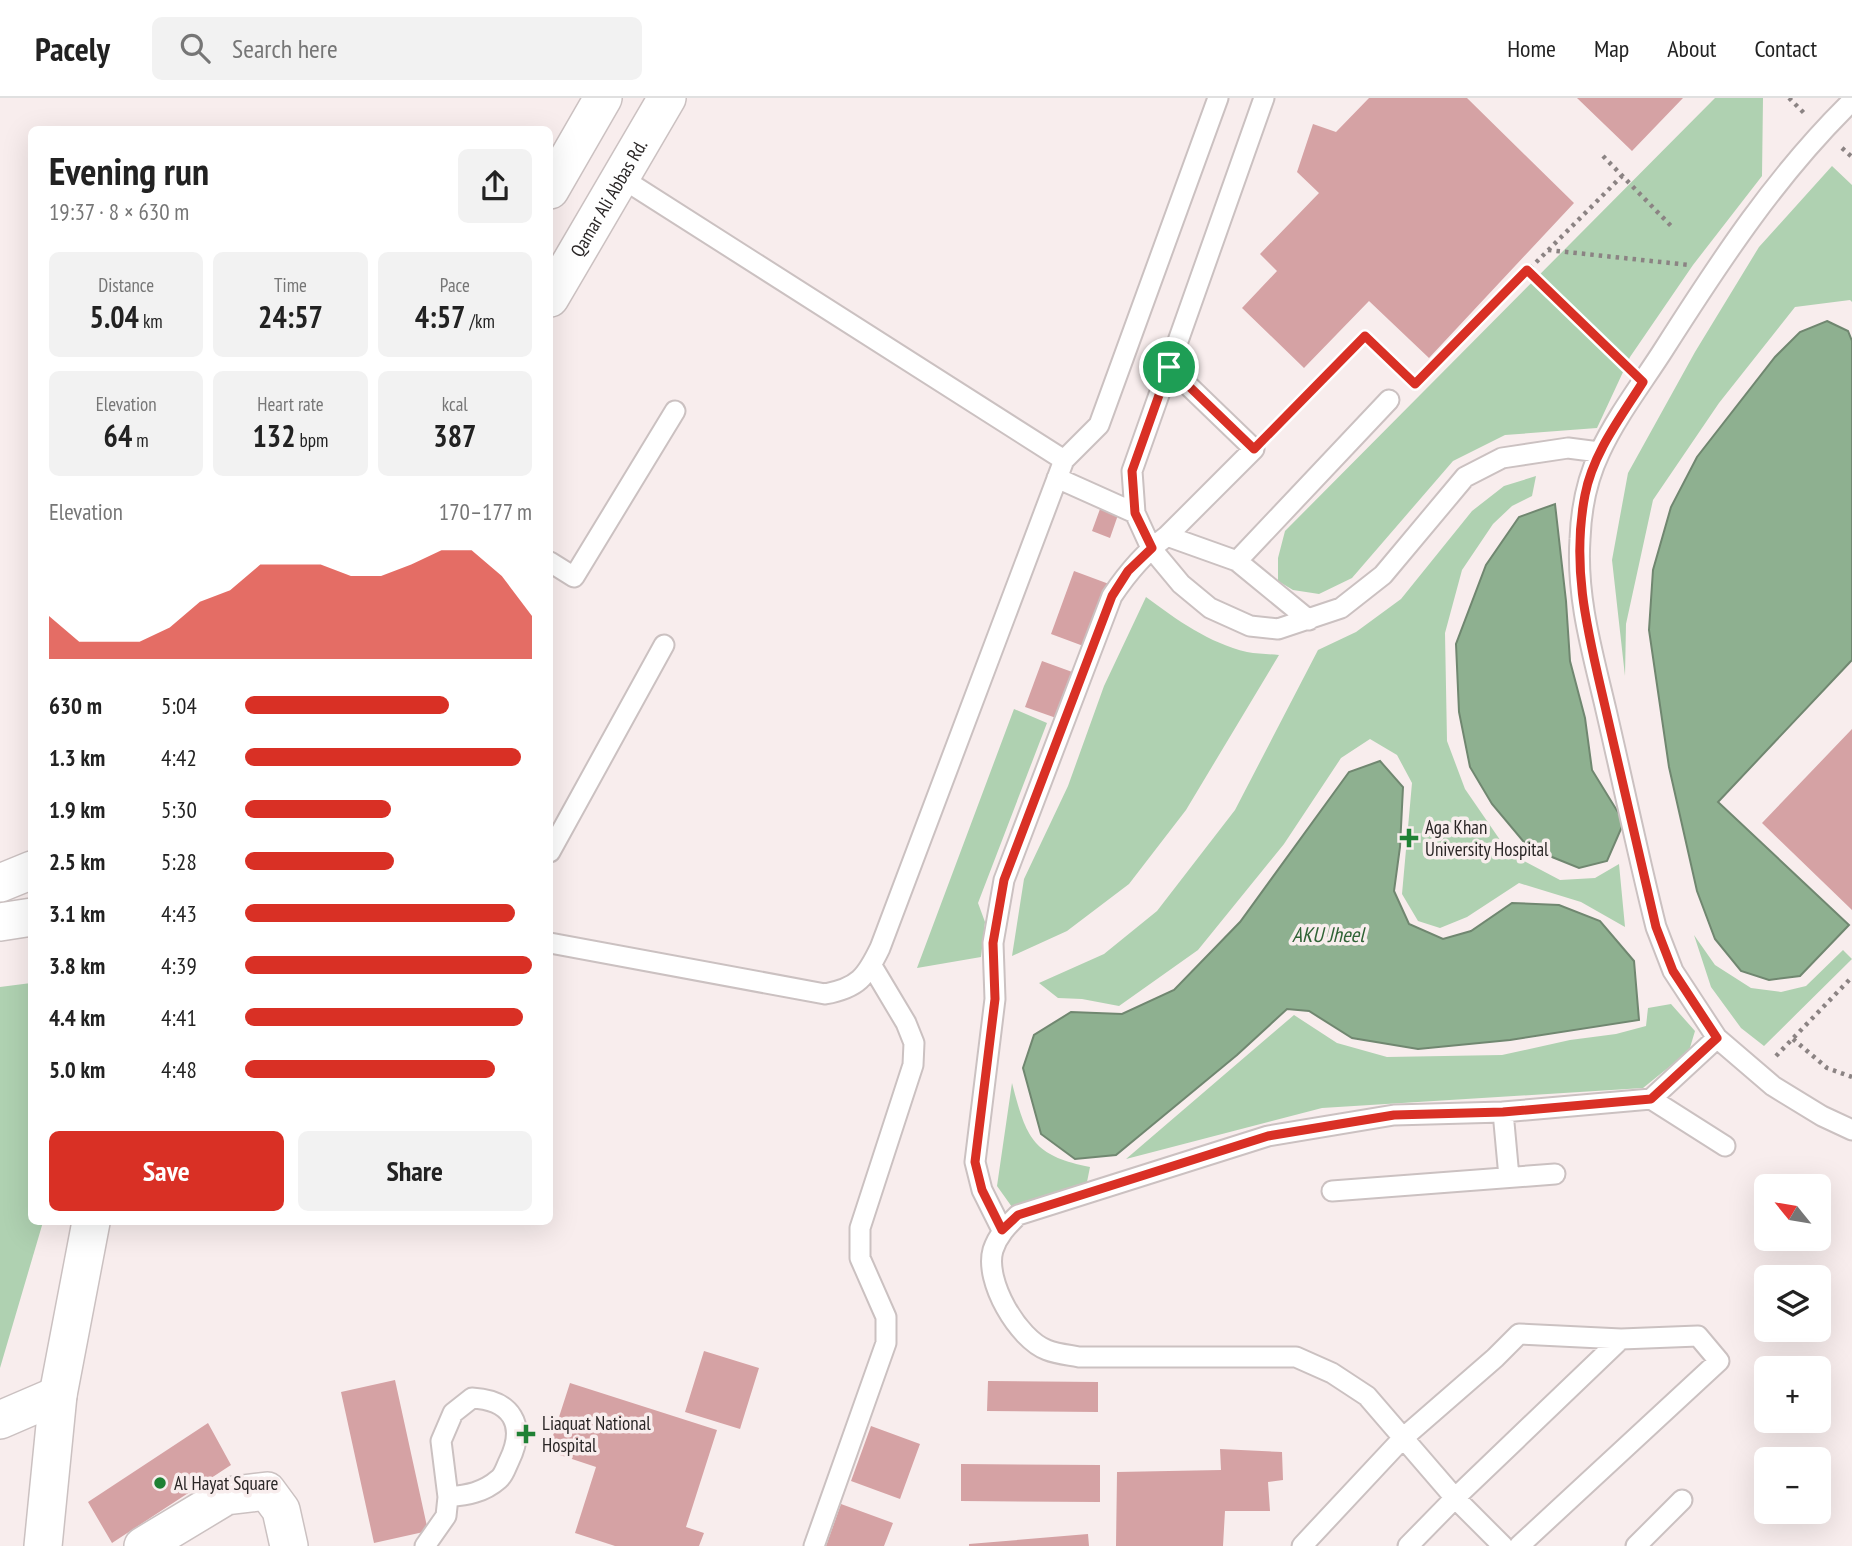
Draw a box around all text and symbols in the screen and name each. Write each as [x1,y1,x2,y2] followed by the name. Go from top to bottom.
[152,17,642,80] search box
[35,27,110,70] text: Pacely
[176,29,214,67] icon: search
[232,32,338,65] text: Search here
[1507,33,1556,64] text: Home
[1594,33,1629,64] text: Map
[1667,33,1716,64] text: About
[1754,33,1817,64] text: Contact
[565,135,652,261] street label: Qamar Ali Abbas Rd.
[49,146,209,195] text: Evening run
[458,149,532,223] button: share
[49,197,189,226] text: 19:37 · 8 × 630 m
[98,273,154,297] text: Distance
[274,273,307,297] text: Time
[440,273,470,297] text: Pace
[90,297,139,336] text: 5.04
[258,297,323,336] text: 24:57
[415,297,465,336] text: 4:57
[139,309,163,333] text: km
[465,309,495,333] text: /km
[1139,337,1199,397] pin
[1150,348,1188,386] icon: arrive
[96,392,157,416] text: Elevation
[257,392,324,416] text: Heart rate
[442,392,468,416] text: kcal
[104,416,132,455] text: 64
[253,416,296,455] text: 132
[433,416,476,455] text: 387
[132,428,149,452] text: m
[296,428,328,452] text: bpm
[49,497,123,526] text: Elevation
[439,497,532,526] text: 170–177 m
[49,691,102,720] text: 630 m
[161,691,197,720] text: 5:04
[49,743,105,772] text: 1.3 km
[161,743,197,772] text: 4:42
[49,795,105,824] text: 1.9 km
[161,795,197,824] text: 5:30
[1425,815,1549,861] place label: Aga Khan University Hospital
[1399,828,1419,848] marker: Aga Khan University Hospital
[49,847,105,876] text: 2.5 km
[161,847,197,876] text: 5:28
[49,899,105,928] text: 3.1 km
[161,899,197,928] text: 4:43
[1292,921,1366,948] water label: AKU Jheel
[49,951,105,980] text: 3.8 km
[161,951,197,980] text: 4:39
[49,1003,105,1032] text: 4.4 km
[161,1003,197,1032] text: 4:41
[49,1055,105,1084] text: 5.0 km
[161,1055,197,1084] text: 4:48
[49,1131,284,1211] button: Save
[298,1131,532,1211] button: Share
[1754,1174,1830,1251] north arrow
[1754,1174,1831,1524] map controls
[1754,1265,1831,1342] button: layers
[1754,1356,1831,1433] button: +
[542,1411,651,1457] place label: Liaquat National Hospital
[516,1424,536,1444] marker: Liaquat National Hospital
[1754,1447,1831,1524] button: −
[174,1471,279,1495] place label: Al Hayat Square
[152,1475,168,1491] marker: Al Hayat Square

